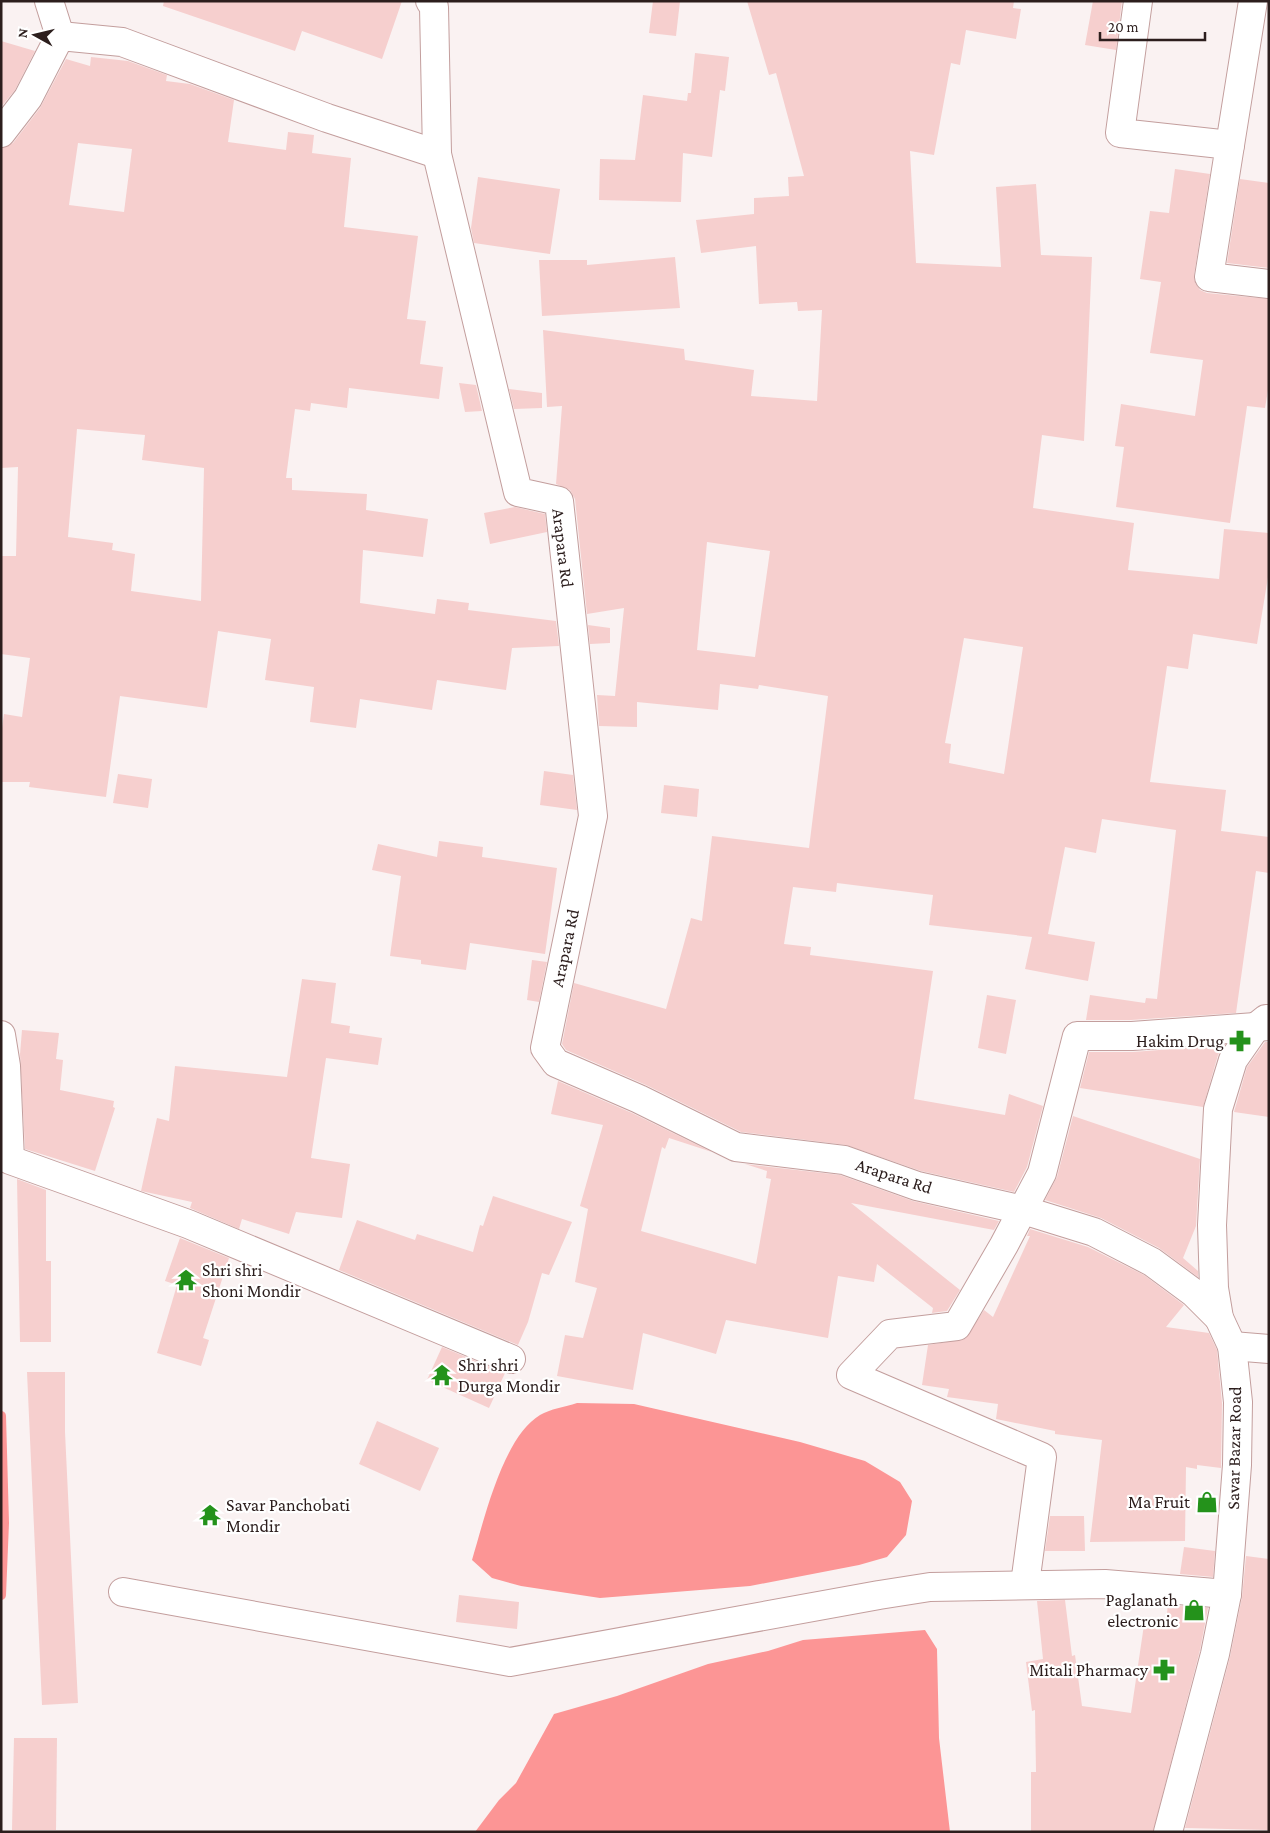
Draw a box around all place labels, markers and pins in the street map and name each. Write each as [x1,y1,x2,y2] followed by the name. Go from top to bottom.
[1227,1028,1253,1054] pharmacy icon: Hakim Drug
[1136,1031,1224,1051] place label: Hakim Drug
[202,1260,301,1301] place label: Shri shri Shoni Mondir
[173,1267,199,1293] temple icon: Shri shri Shoni Mondir
[458,1355,561,1396] place label: Shri shri Durga Mondir
[429,1362,455,1388] temple icon: Shri shri Durga Mondir
[1194,1489,1220,1515] shop icon: Ma Fruit
[1128,1492,1191,1512] place label: Ma Fruit
[226,1495,350,1536] place label: Savar Panchobati Mondir
[197,1502,223,1528] temple icon: Savar Panchobati Mondir
[1106,1590,1179,1631] place label: Paglanath electronic
[1181,1597,1207,1623] shop icon: Paglanath electronic
[1151,1657,1177,1683] pharmacy icon: Mitali Pharmacy
[1029,1660,1149,1680] place label: Mitali Pharmacy

